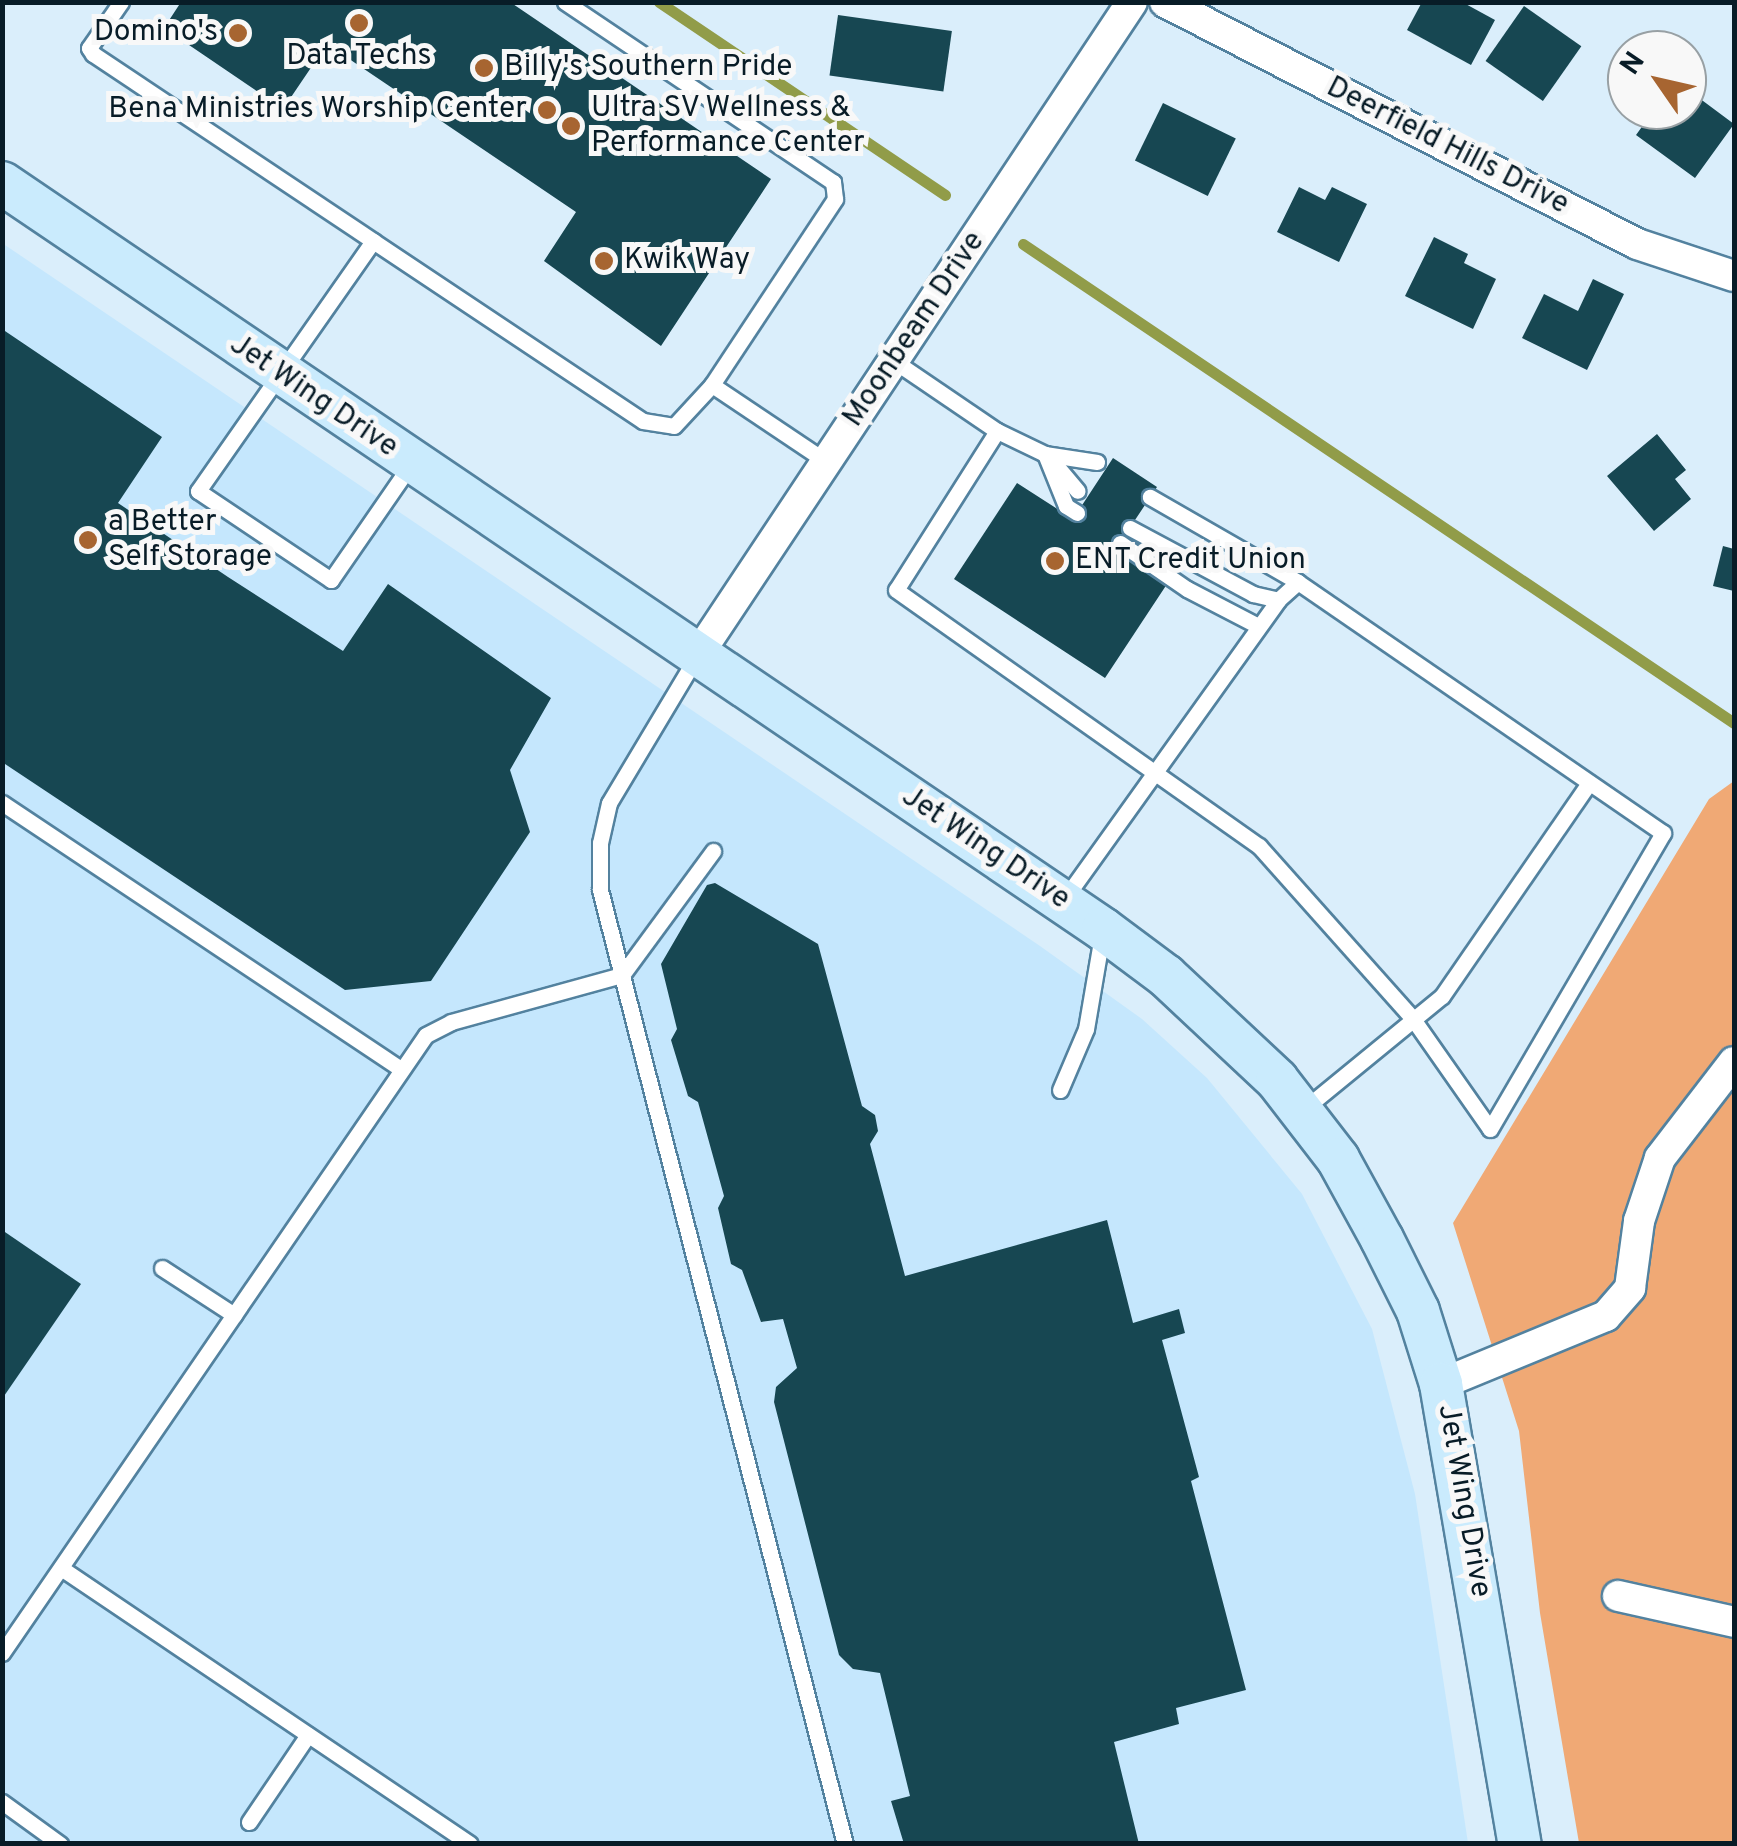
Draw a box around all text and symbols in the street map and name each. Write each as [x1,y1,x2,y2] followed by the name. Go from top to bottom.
[348,12,370,34] marker: Data Techs
[94,15,218,51] place label: Domino's
[227,22,249,44] marker: Domino's
[1607,30,1707,130] north arrow
[286,39,432,75] place label: Data Techs
[1613,46,1654,83] text: N
[504,50,793,86] place label: Billy's Southern Pride
[473,57,495,79] marker: Billy's Southern Pride
[1320,70,1574,224] street label: Deerfield Hills Drive
[591,91,865,162] place label: Ultra SV Wellness & Performance Center
[108,92,527,128] place label: Bena Ministries Worship Center
[536,99,558,121] marker: Bena Ministries Worship Center
[560,115,582,137] marker: Ultra SV Wellness & Performance Center
[836,225,994,435] street label: Moonbeam Drive
[624,243,751,279] place label: Kwik Way
[593,250,615,272] marker: Kwik Way
[222,327,404,467] street label: Jet Wing Drive
[108,505,272,576] place label: a Better Self Storage
[77,529,99,551] marker: a Better Self Storage
[1075,543,1307,579] place label: ENT Credit Union
[1044,550,1066,572] marker: ENT Credit Union
[894,779,1076,919] street label: Jet Wing Drive
[1428,1401,1498,1601] street label: Jet Wing Drive

